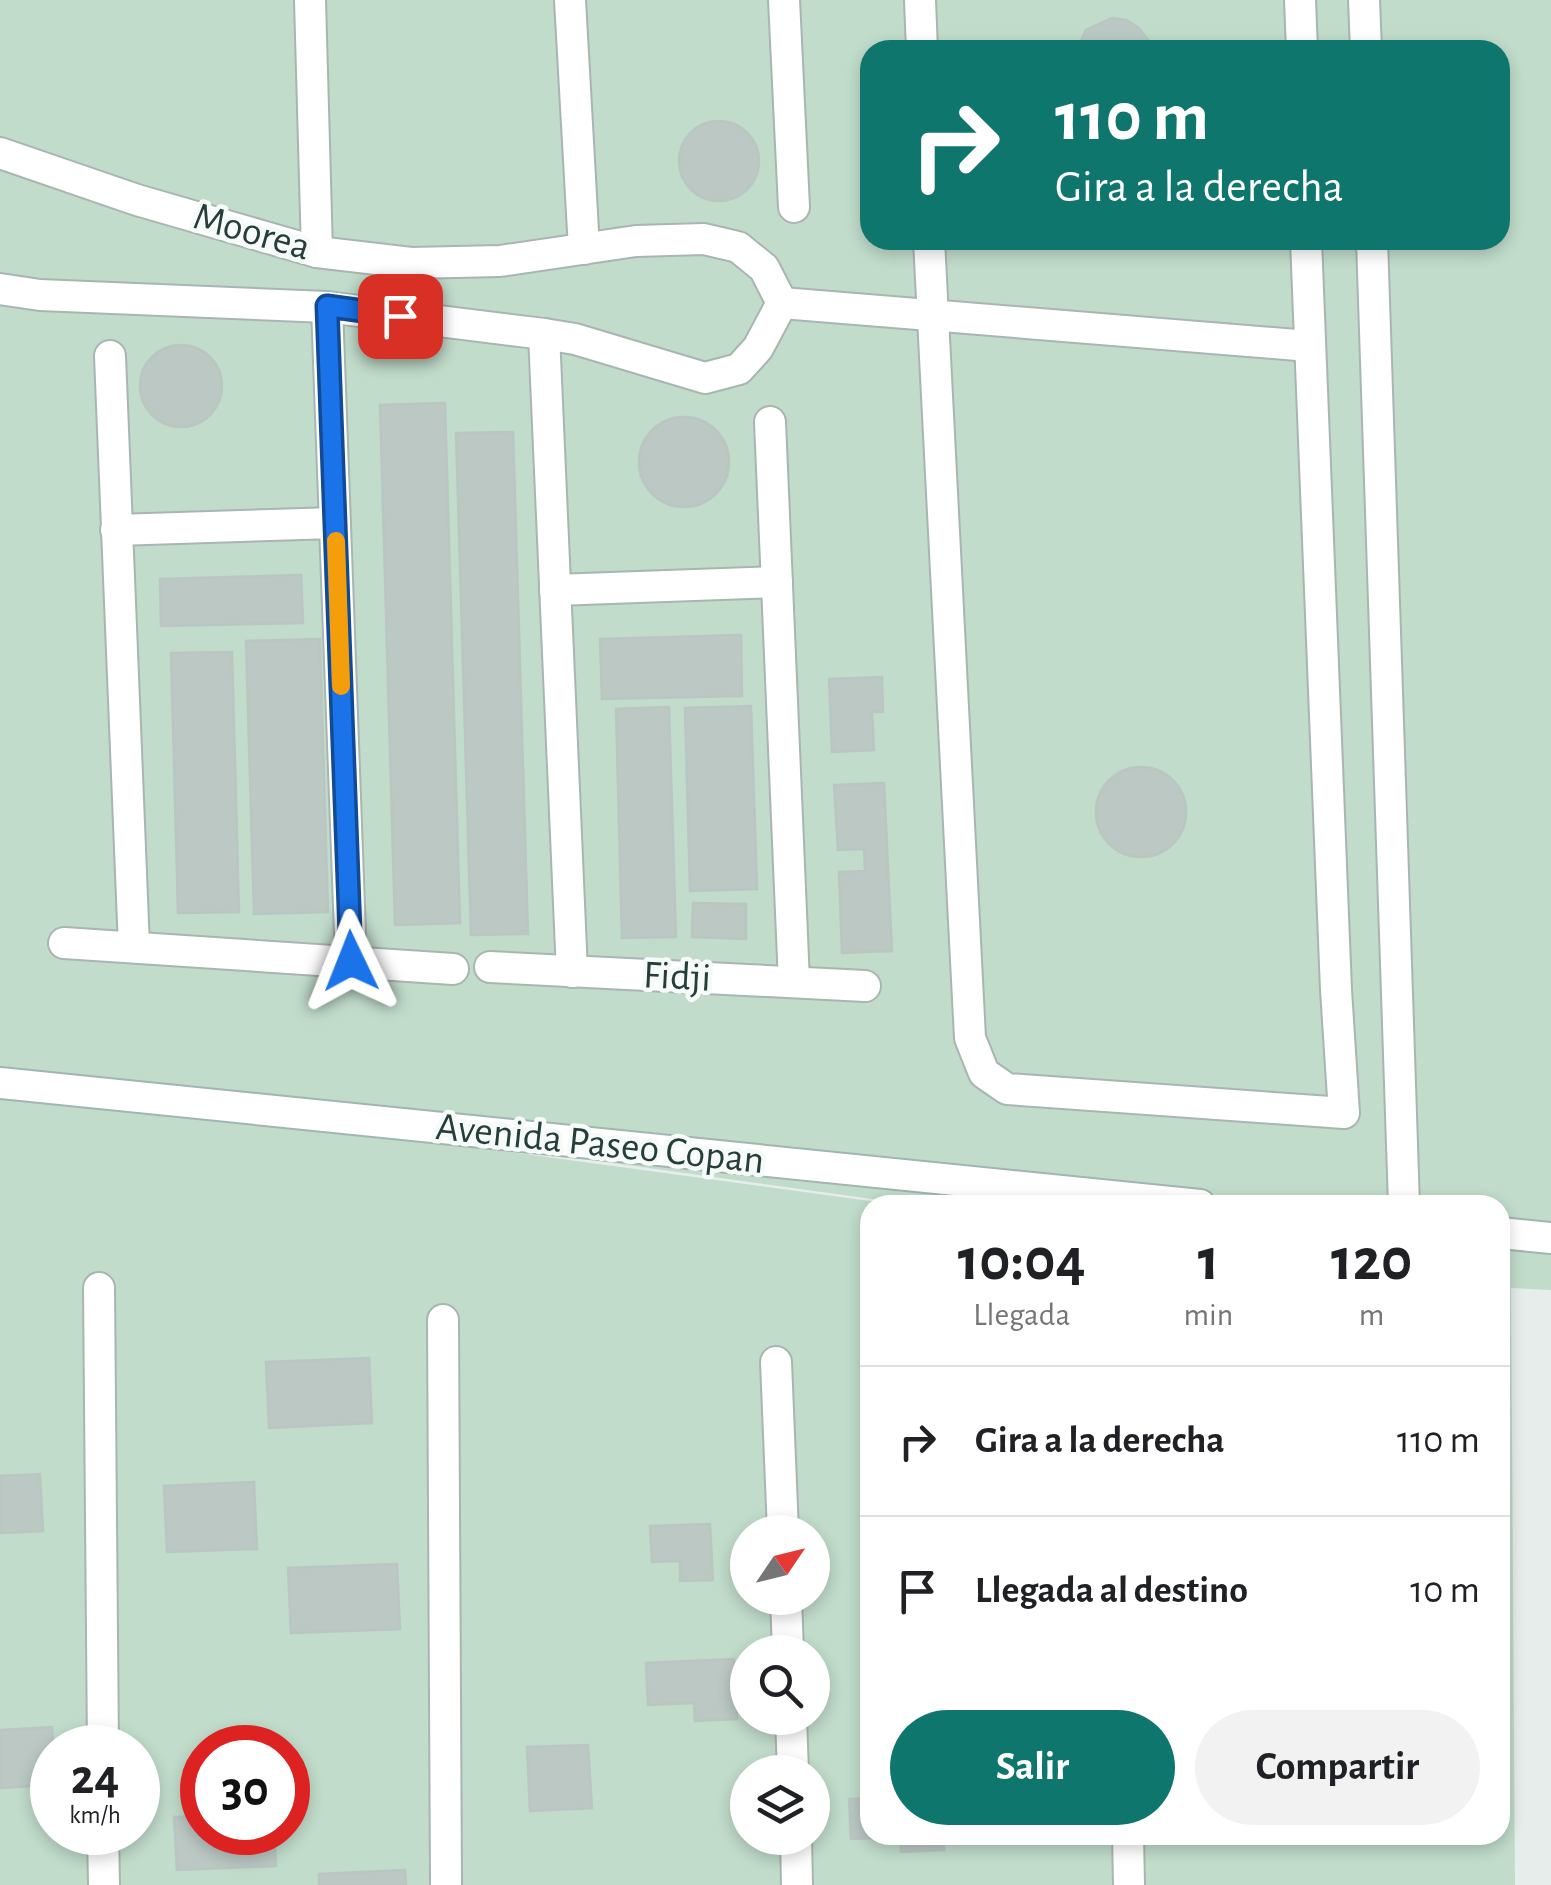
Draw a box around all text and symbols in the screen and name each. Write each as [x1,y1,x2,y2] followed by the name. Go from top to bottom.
[890,80,1020,210] icon: right
[1055,83,1209,153] text: 110 m
[1055,165,1344,210] text: Gira a la derecha
[189,196,315,268] street label: Moorea
[358,274,443,359] pin
[373,289,428,344] icon: arrive
[299,909,403,1013] position arrow
[642,955,712,999] street label: Fidji
[434,1107,766,1181] street label: Avenida Paseo Copan
[958,1231,1086,1291] text: 10:04
[1198,1231,1219,1291] text: 1
[1331,1231,1412,1291] text: 120
[973,1299,1070,1331] text: Llegada
[1184,1299,1233,1331] text: min
[1359,1299,1384,1331] text: m
[890,1414,945,1469] icon: right
[975,1422,1225,1460] text: Gira a la derecha
[1397,1422,1480,1460] text: 110 m
[730,1515,830,1615] north arrow
[730,1515,830,1855] map controls
[890,1564,945,1619] icon: arrive
[975,1572,1248,1610] text: Llegada al destino
[1410,1572,1480,1610] text: 10 m
[730,1635,830,1735] button: search
[890,1710,1175,1825] button: Salir
[1195,1710,1480,1825] button: Compartir
[180,1725,310,1855] speed limit sign: 30
[71,1753,119,1803] text: 24
[730,1755,830,1855] button: layers
[69,1803,121,1828] text: km/h

